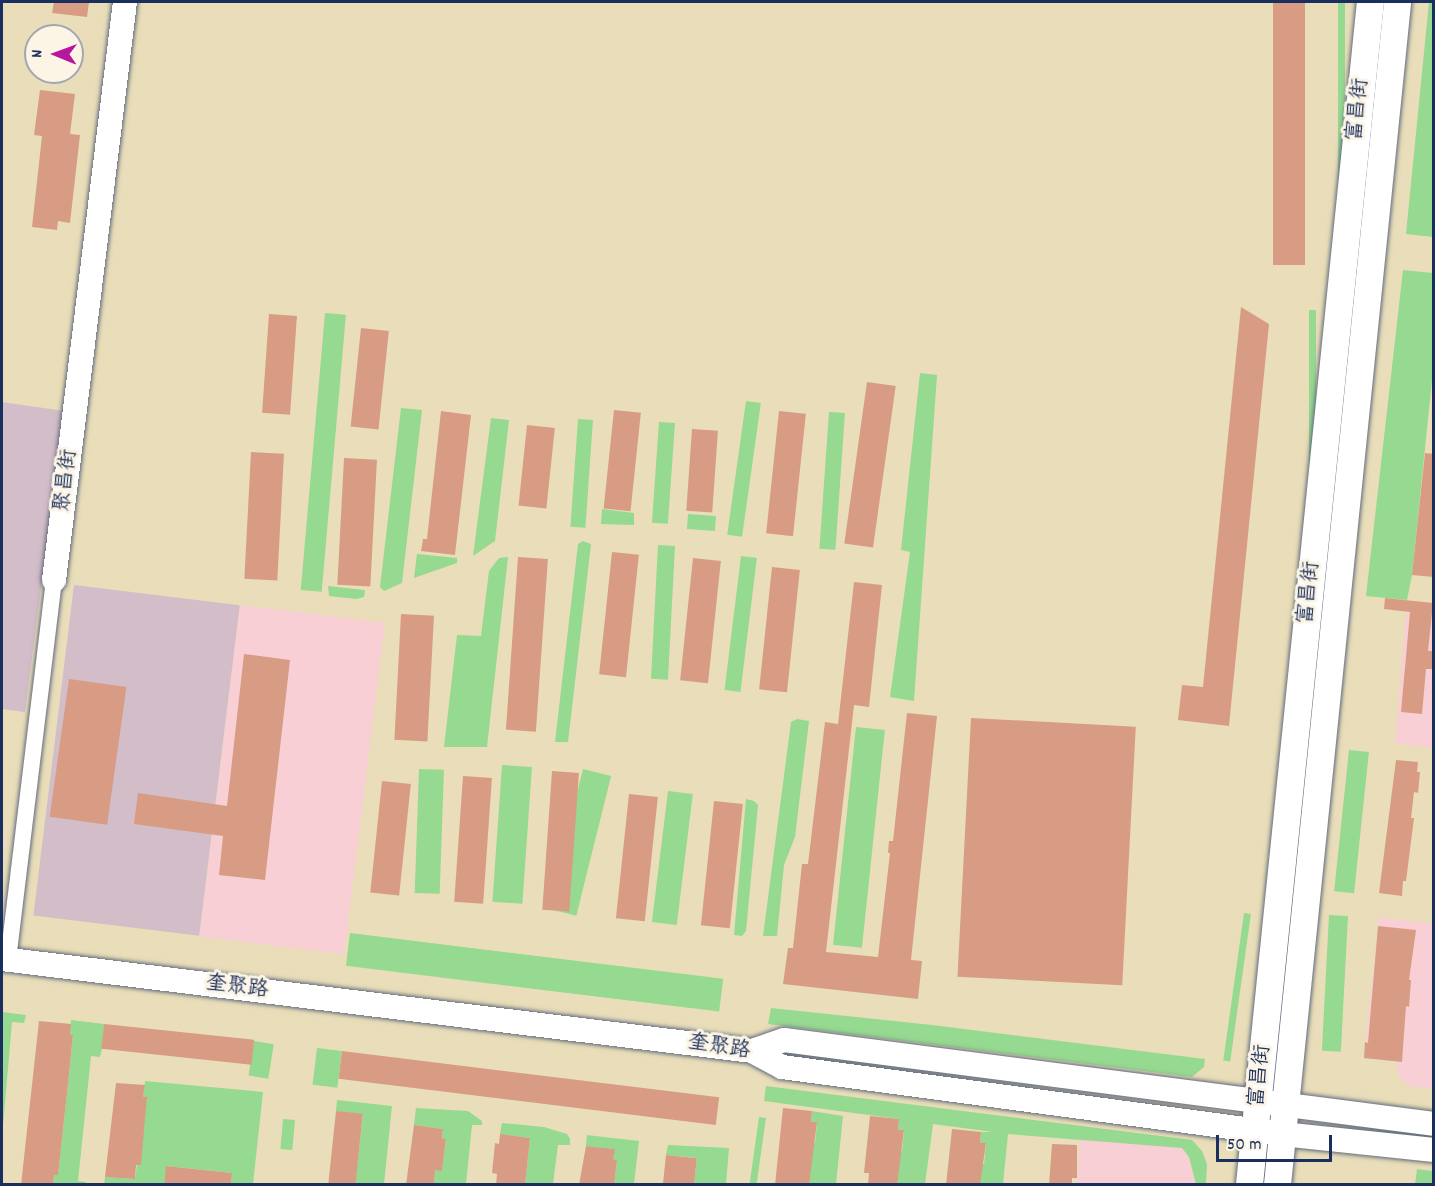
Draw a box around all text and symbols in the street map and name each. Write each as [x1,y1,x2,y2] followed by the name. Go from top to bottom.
[24,24,84,84] north arrow
[26,50,49,58] text: N
[1343,77,1375,143] street label: 富昌街
[51,448,83,514] street label: 聚昌街
[1294,560,1326,626] street label: 富昌街
[204,972,270,1004] street label: 奎聚路
[686,1031,752,1065] street label: 奎聚路
[1245,1043,1277,1109] street label: 富昌街
[1219,1123,1334,1161] scale bar
[1227,1133,1262,1158] text: 50 m

